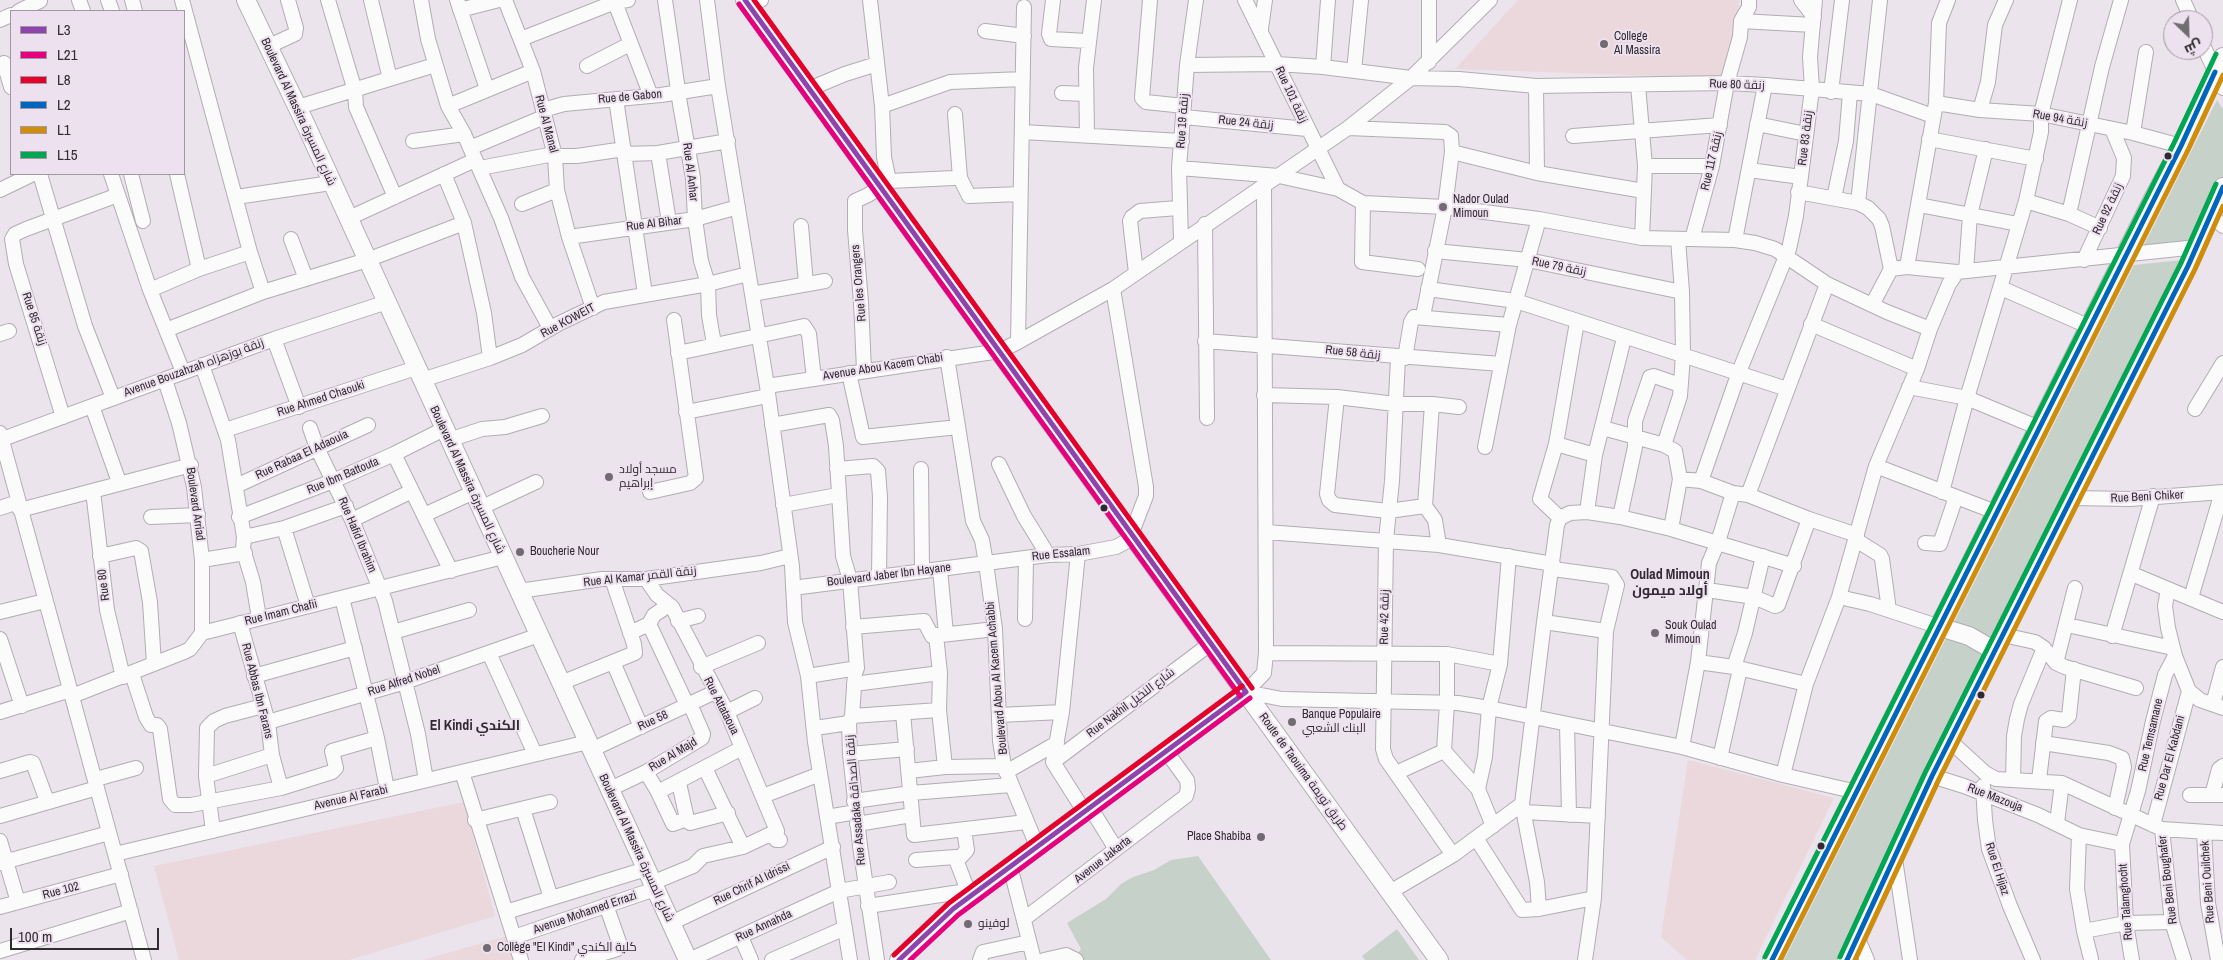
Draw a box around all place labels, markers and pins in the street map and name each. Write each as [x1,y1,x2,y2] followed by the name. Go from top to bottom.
[1614,30,1660,58] place label: College Al Massira
[1598,38,1610,50] marker: College Al Massira
[2163,151,2173,161] unlabelled marker
[1453,193,1509,221] place label: Nador Oulad Mimoun
[1437,201,1449,213] marker: Nador Oulad Mimoun
[619,463,677,491] place label: مسجد أولاد إبراهيم
[603,471,615,483] marker: مسجد أولاد إبراهيم
[1099,503,1109,513] unlabelled marker
[530,545,599,559] place label: Boucherie Nour
[514,546,526,558] marker: Boucherie Nour
[1665,619,1716,647] place label: Souk Oulad Mimoun
[1649,627,1661,639] marker: Souk Oulad Mimoun
[1976,690,1986,700] unlabelled marker
[1302,708,1381,736] place label: Banque Populaire البنك الشعبي
[1286,716,1298,728] marker: Banque Populaire البنك الشعبي
[1187,830,1251,844] place label: Place Shabiba
[1255,831,1267,843] marker: Place Shabiba
[1816,841,1826,851] unlabelled marker
[978,917,1010,931] place label: لوفينو
[962,918,974,930] marker: لوفينو
[497,941,637,955] place label: Collège "El Kindi" كلية الكندي
[481,942,493,954] marker: Collège "El Kindi" كلية الكندي

